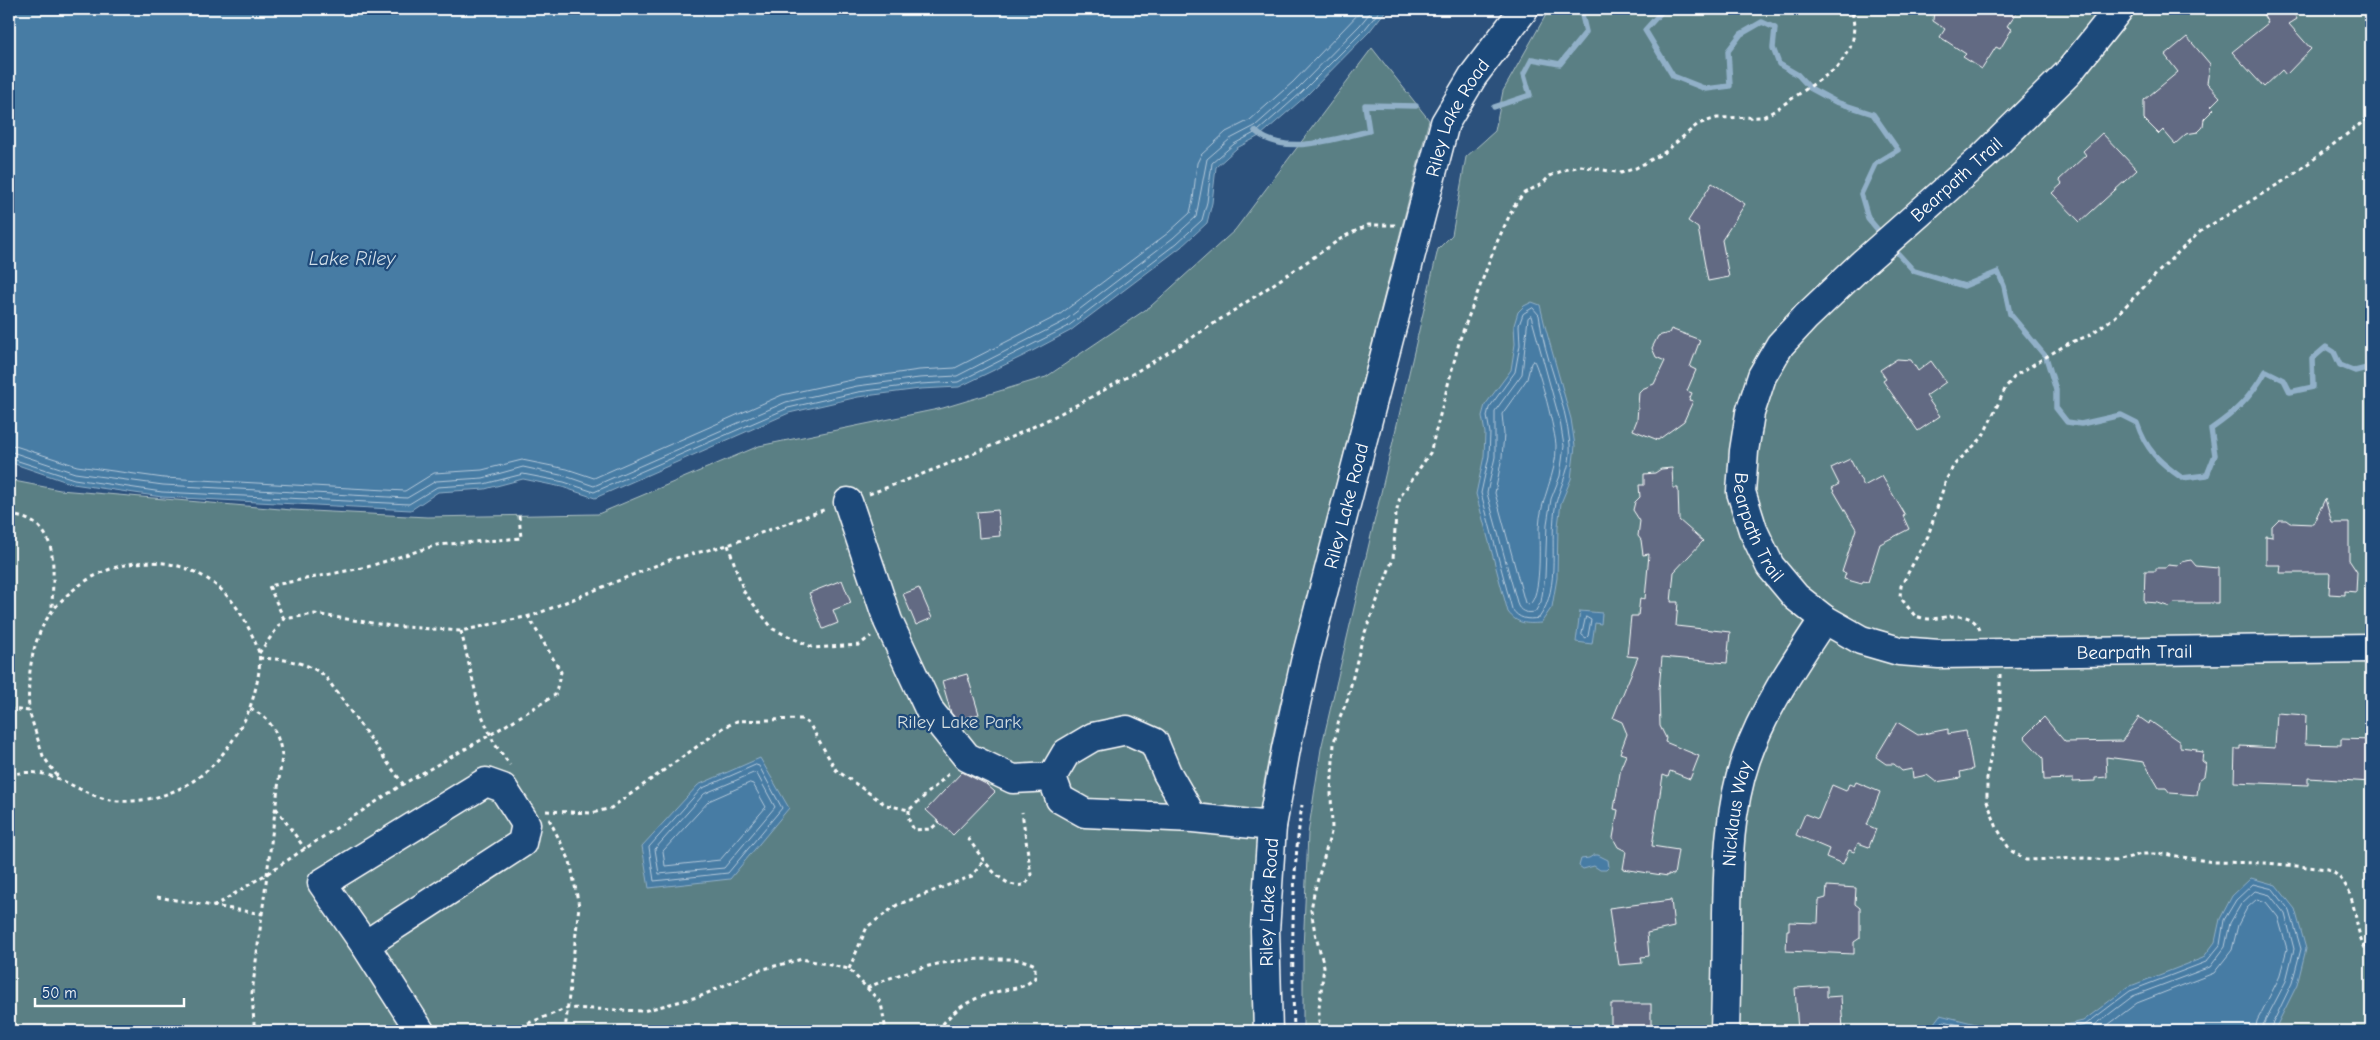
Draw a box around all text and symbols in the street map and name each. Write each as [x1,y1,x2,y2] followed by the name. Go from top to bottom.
[1422,55,1494,179] street label: Riley Lake Road
[1906,133,2007,227] street label: Bearpath Trail
[309,247,396,270] water label: Lake Riley
[1320,441,1373,571] street label: Riley Lake Road
[1729,472,1788,587] street label: Bearpath Trail
[2076,640,2193,664] street label: Bearpath Trail
[897,711,1022,733] park label: Riley Lake Park
[1718,758,1757,867] street label: Nicklaus Way
[1255,837,1283,967] street label: Riley Lake Road
[35,975,184,1007] scale bar
[42,984,77,1002] text: 50 m

